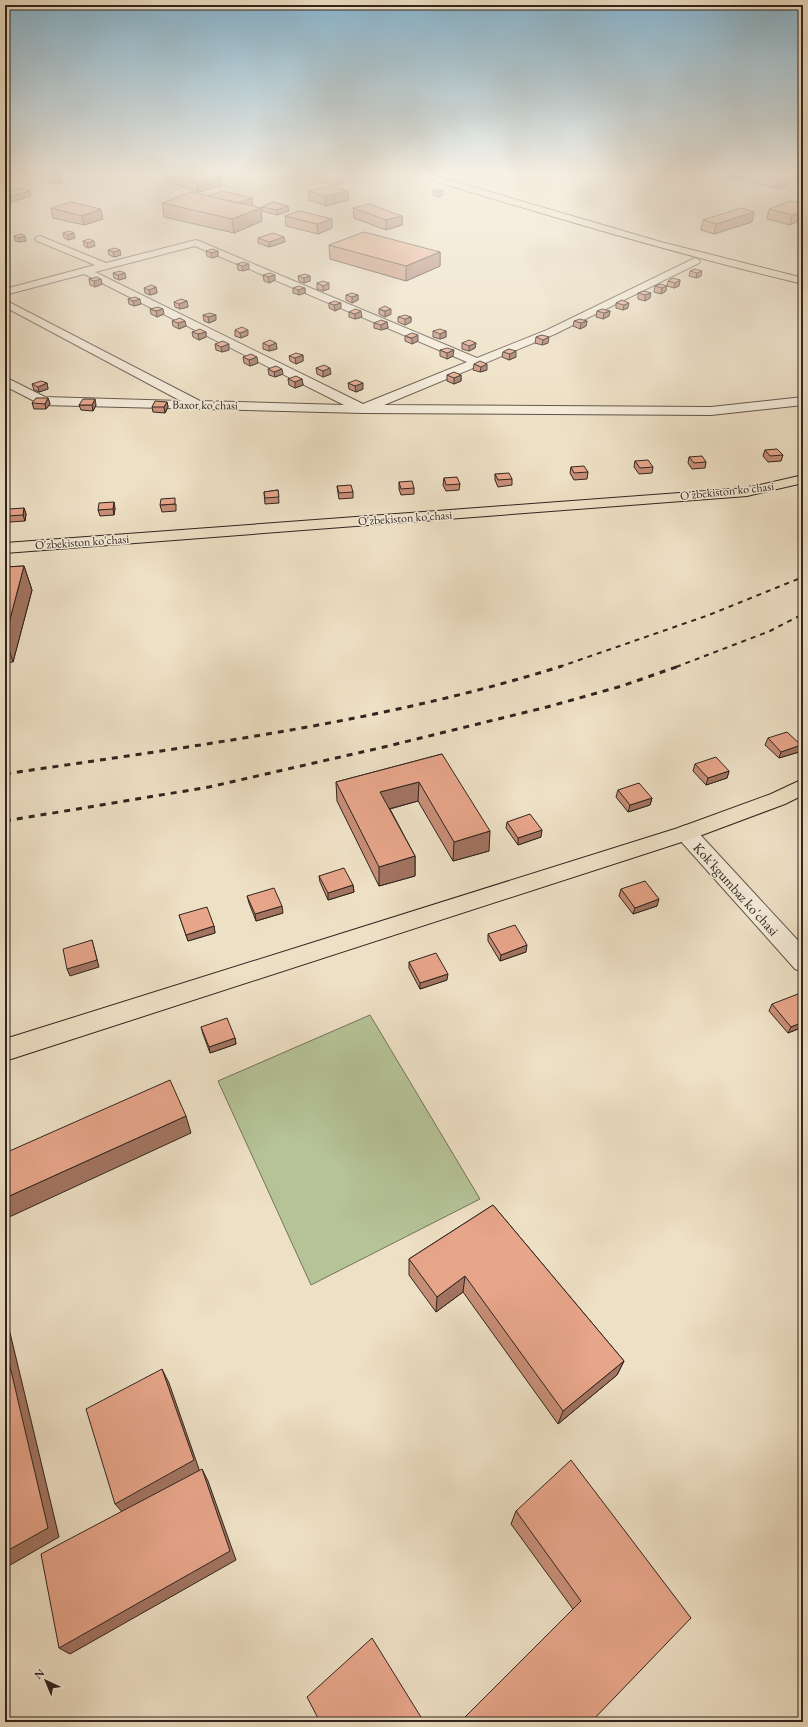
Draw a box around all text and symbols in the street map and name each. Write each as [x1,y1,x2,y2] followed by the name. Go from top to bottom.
[172,396,238,414] street label: Baxor ko'chasi
[679,478,775,504] street label: O'zbekiston ko'chasi
[357,507,453,529] street label: O'zbekiston ko'chasi
[34,531,130,553] street label: O'zbekiston ko'chasi
[689,839,783,940] street label: Kok'kgumbaz ko'chasi
[26,1661,66,1701] north arrow
[31,1666,47,1682] text: N

